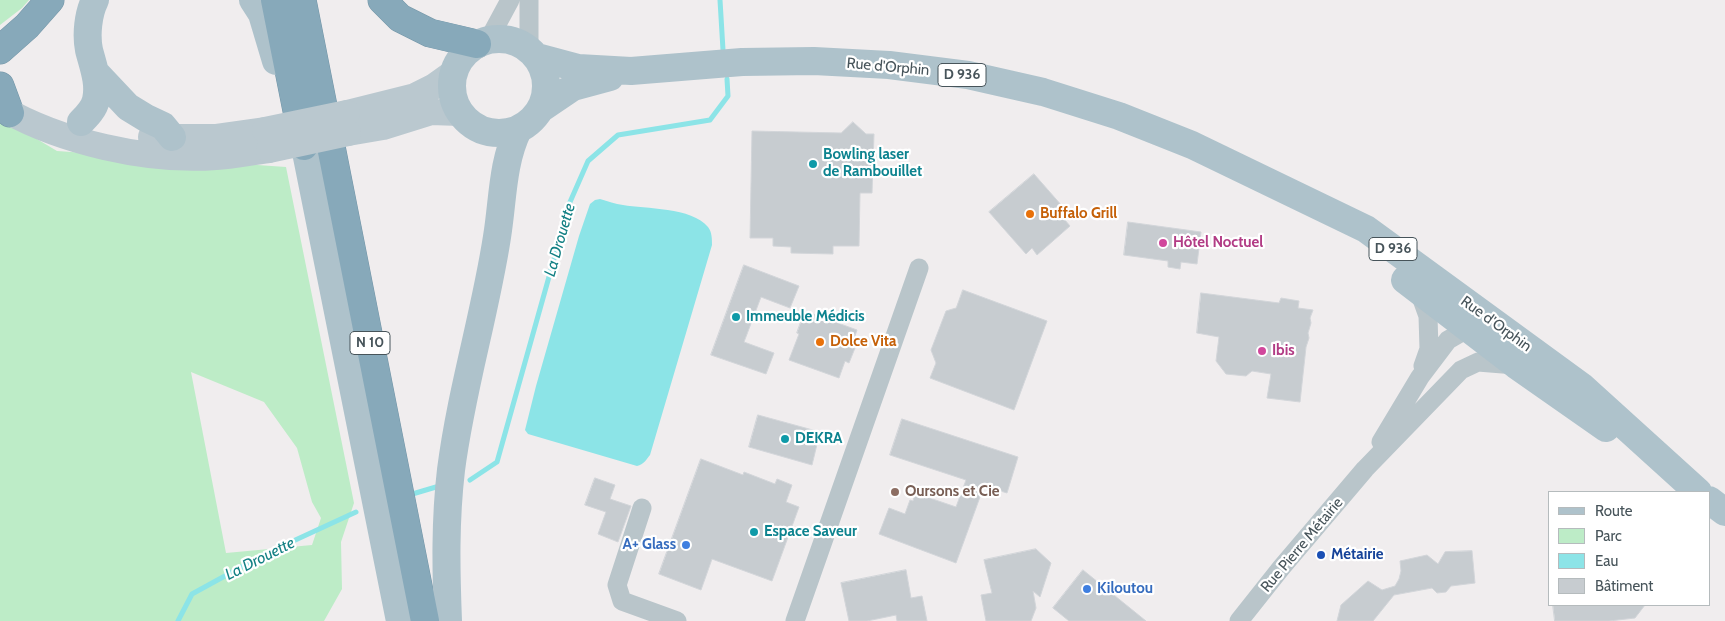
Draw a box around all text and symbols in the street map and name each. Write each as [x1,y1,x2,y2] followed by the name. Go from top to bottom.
[846,54,930,80] street label: Rue d'Orphin
[938,64,986,86] road number: D 936
[823,146,922,181] place label: Bowling laser de Rambouillet
[807,158,819,170] marker: Bowling laser de Rambouillet
[540,201,580,279] water label: La Drouette
[1040,205,1117,223] place label: Buffalo Grill
[1024,208,1036,220] marker: Buffalo Grill
[1173,234,1263,252] place label: Hôtel Noctuel
[1157,237,1169,249] marker: Hôtel Noctuel
[1369,238,1417,260] road number: D 936
[1457,292,1535,356] street label: Rue d'Orphin
[746,308,865,326] place label: Immeuble Médicis
[730,311,742,323] marker: Immeuble Médicis
[350,332,390,354] road number: N 10
[830,333,896,351] place label: Dolce Vita
[814,336,826,348] marker: Dolce Vita
[1272,342,1295,360] place label: Ibis
[1256,345,1268,357] marker: Ibis
[795,430,842,448] place label: DEKRA
[779,433,791,445] marker: DEKRA
[905,483,999,501] place label: Oursons et Cie
[889,486,901,498] marker: Oursons et Cie
[1548,491,1710,606] legend
[1257,494,1347,596] street label: Rue Pierre Métairie
[1595,502,1633,520] text: Route
[764,523,857,541] place label: Espace Saveur
[748,526,760,538] marker: Espace Saveur
[1595,527,1622,545] text: Parc
[222,533,298,585] water label: La Drouette
[623,536,676,554] place label: A+ Glass
[680,539,692,551] marker: A+ Glass
[1331,546,1384,564] place label: Métairie
[1315,549,1327,561] marker: Métairie
[1595,552,1618,570] text: Eau
[1595,577,1653,595] text: Bâtiment
[1097,580,1153,598] place label: Kiloutou
[1081,583,1093,595] marker: Kiloutou

